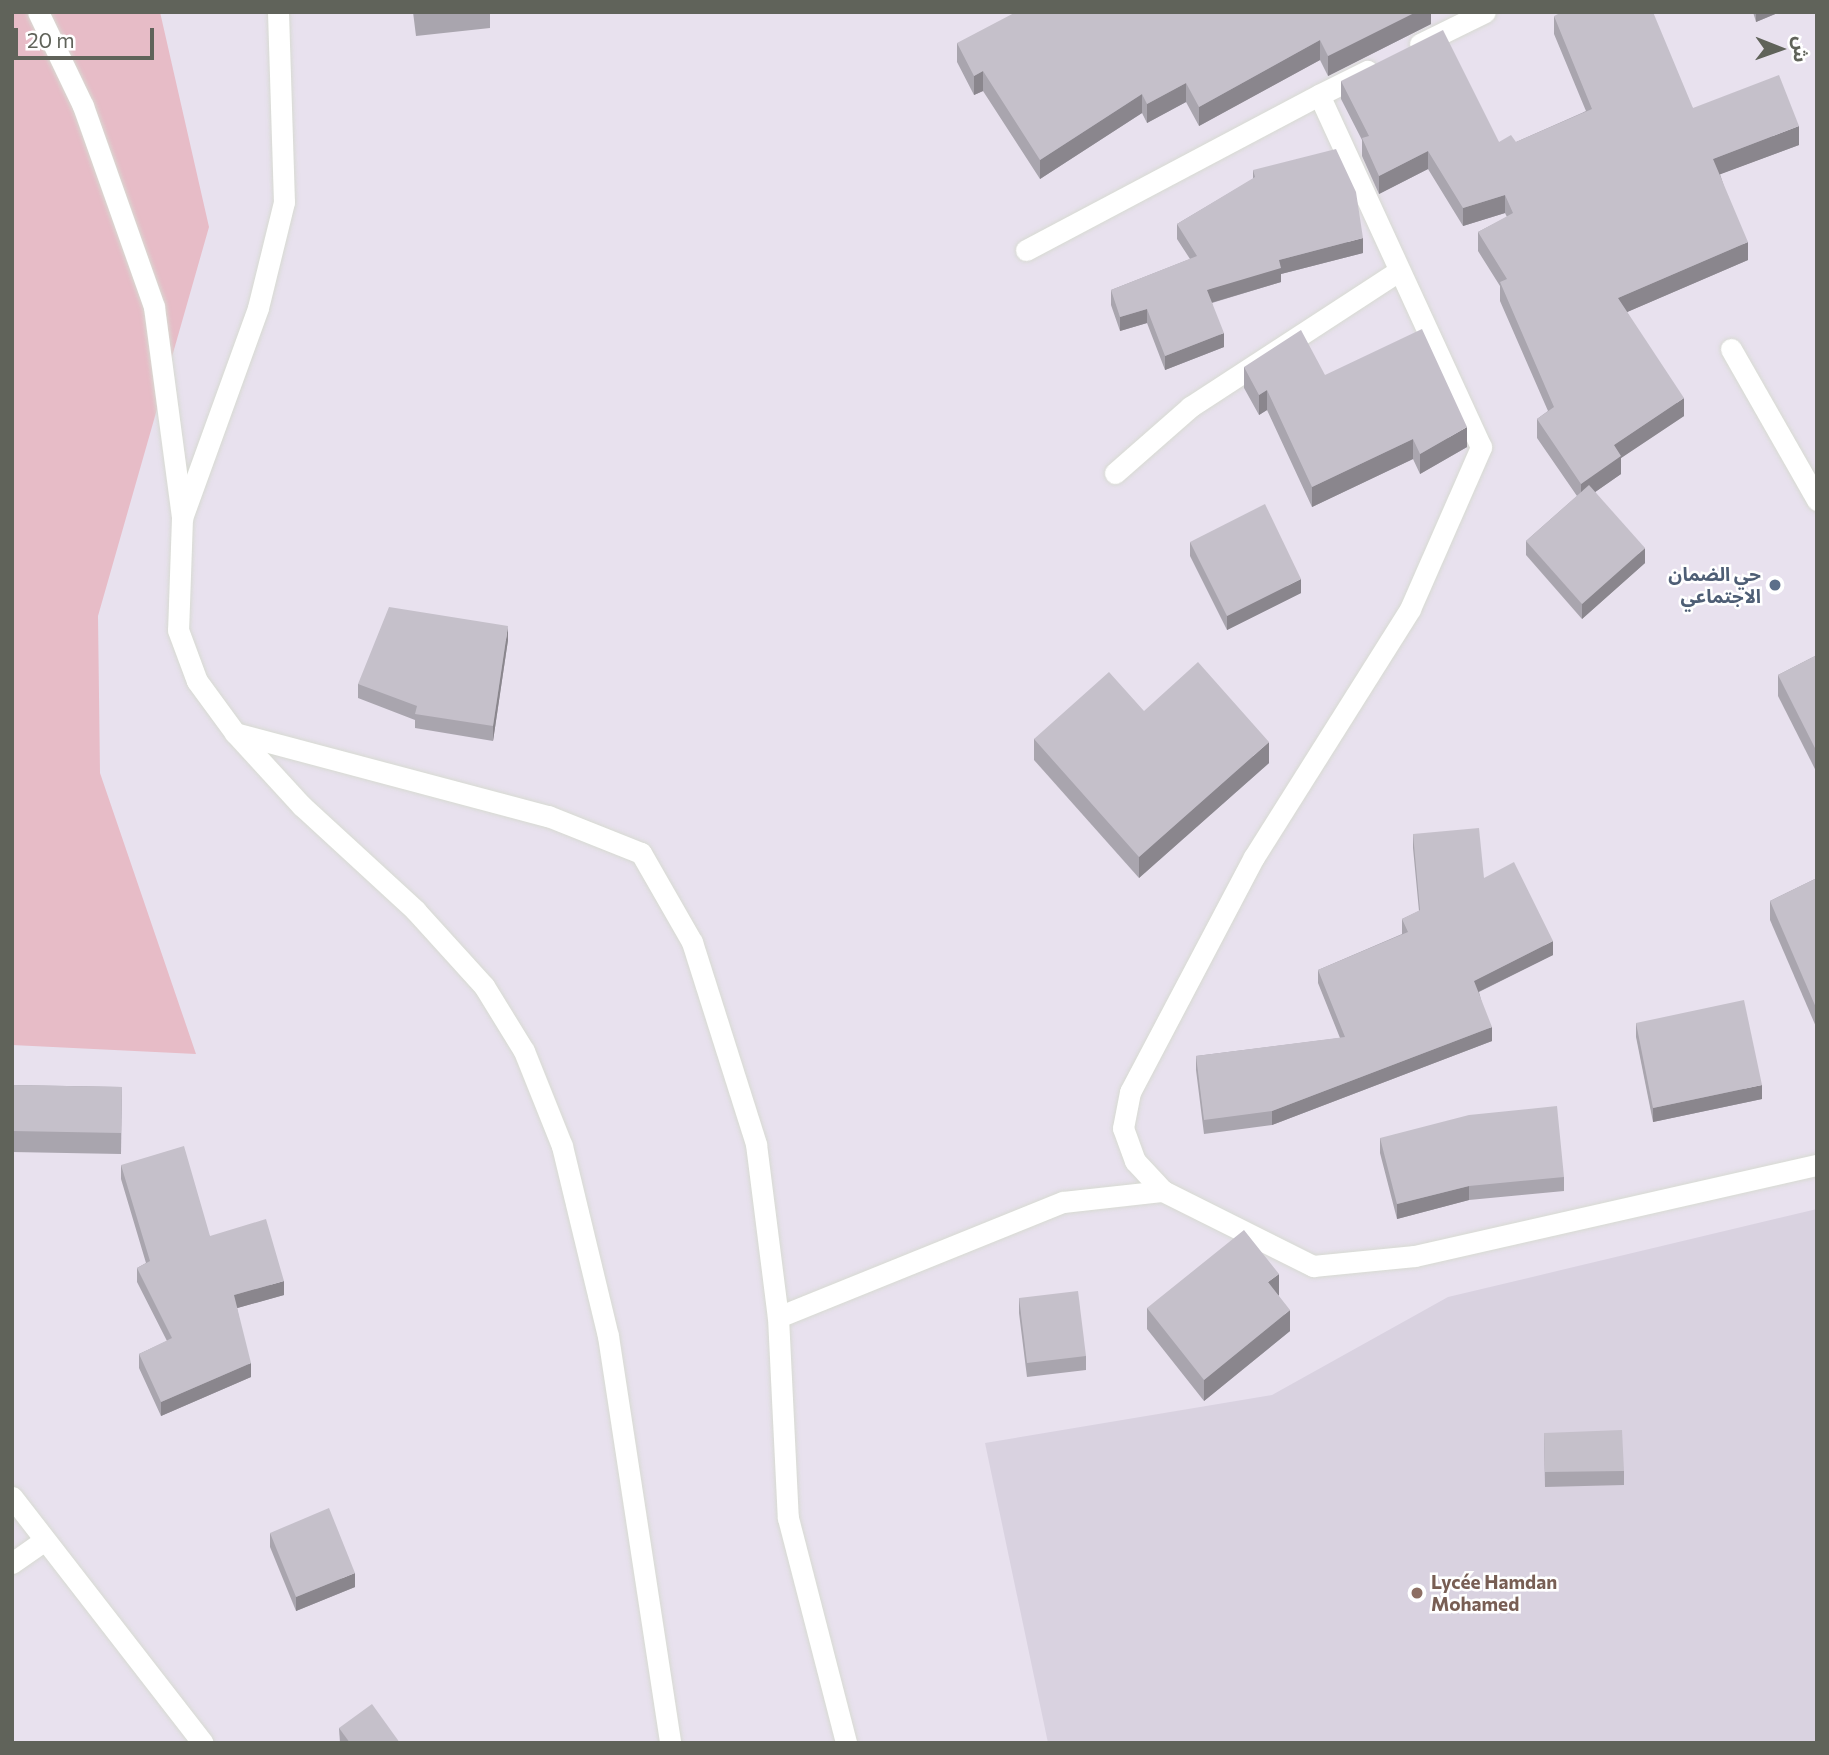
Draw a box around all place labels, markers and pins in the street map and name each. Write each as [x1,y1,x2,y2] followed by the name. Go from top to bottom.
[1668,563,1761,607] place label: حي الضمان الاجتماعي
[1767,577,1783,593] marker: حي الضمان الاجتماعي
[1431,1571,1557,1615] place label: Lycée Hamdan Mohamed
[1409,1585,1425,1601] marker: Lycée Hamdan Mohamed

